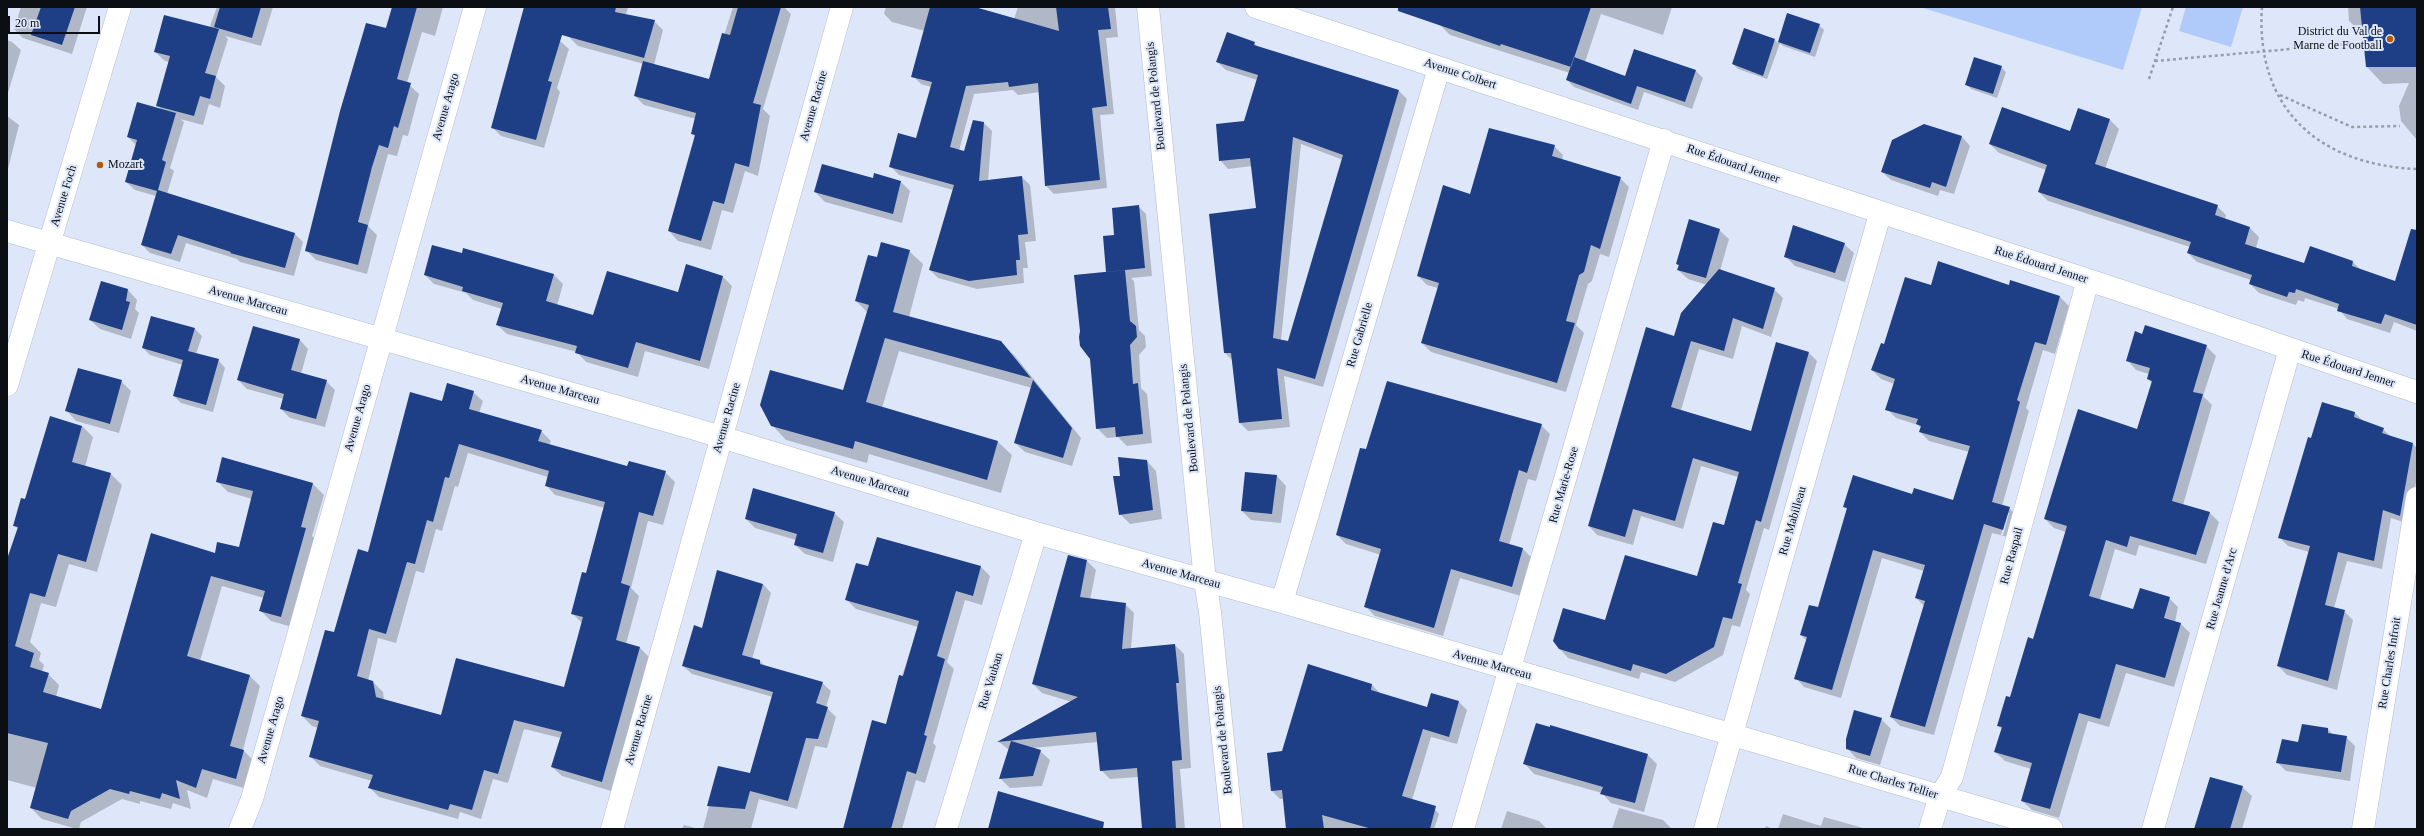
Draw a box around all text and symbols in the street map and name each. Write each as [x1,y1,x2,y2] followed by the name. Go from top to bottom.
[10,8,102,34] scale bar
[15,16,39,30] text: 20 m
[2293,25,2382,53] place label: District du Val de Marne de Football
[2385,34,2395,44] marker: District du Val de Marne de Football
[1143,41,1169,151] street label: Boulevard de Polangis
[1422,55,1498,93] street label: Avenue Colbert
[797,69,831,143] street label: Avenue Racine
[430,72,462,142] street label: Avenue Arago
[1685,141,1781,187] street label: Rue Édouard Jenner
[108,158,143,172] place label: Mozart
[95,160,105,170] marker: Mozart
[48,164,80,228] street label: Avenue Foch
[1993,243,2089,287] street label: Rue Édouard Jenner
[207,283,289,319] street label: Avenue Marceau
[1344,301,1376,369] street label: Rue Gabrielle
[2300,347,2396,391] street label: Rue Édouard Jenner
[1176,363,1202,473] street label: Boulevard de Polangis
[519,372,601,408] street label: Avenue Marceau
[710,381,744,455] street label: Avenue Racine
[342,383,374,453] street label: Avenue Arago
[1546,445,1582,525] street label: Rue Marie-Rose
[829,463,911,501] street label: Avenue Marceau
[1776,485,1810,557] street label: Rue Mabilleau
[1997,526,2027,586] street label: Rue Raspail
[2203,547,2241,631] street label: Rue Jeanne d'Arc
[1140,556,1222,592] street label: Avenue Marceau
[2376,616,2404,710] street label: Rue Charles Infroit
[1451,647,1533,683] street label: Avenue Marceau
[976,651,1006,711] street label: Rue Vauban
[1210,685,1236,795] street label: Boulevard de Polangis
[622,693,656,767] street label: Avenue Racine
[255,695,287,765] street label: Avenue Arago
[1846,762,1940,802] street label: Rue Charles Tellier

